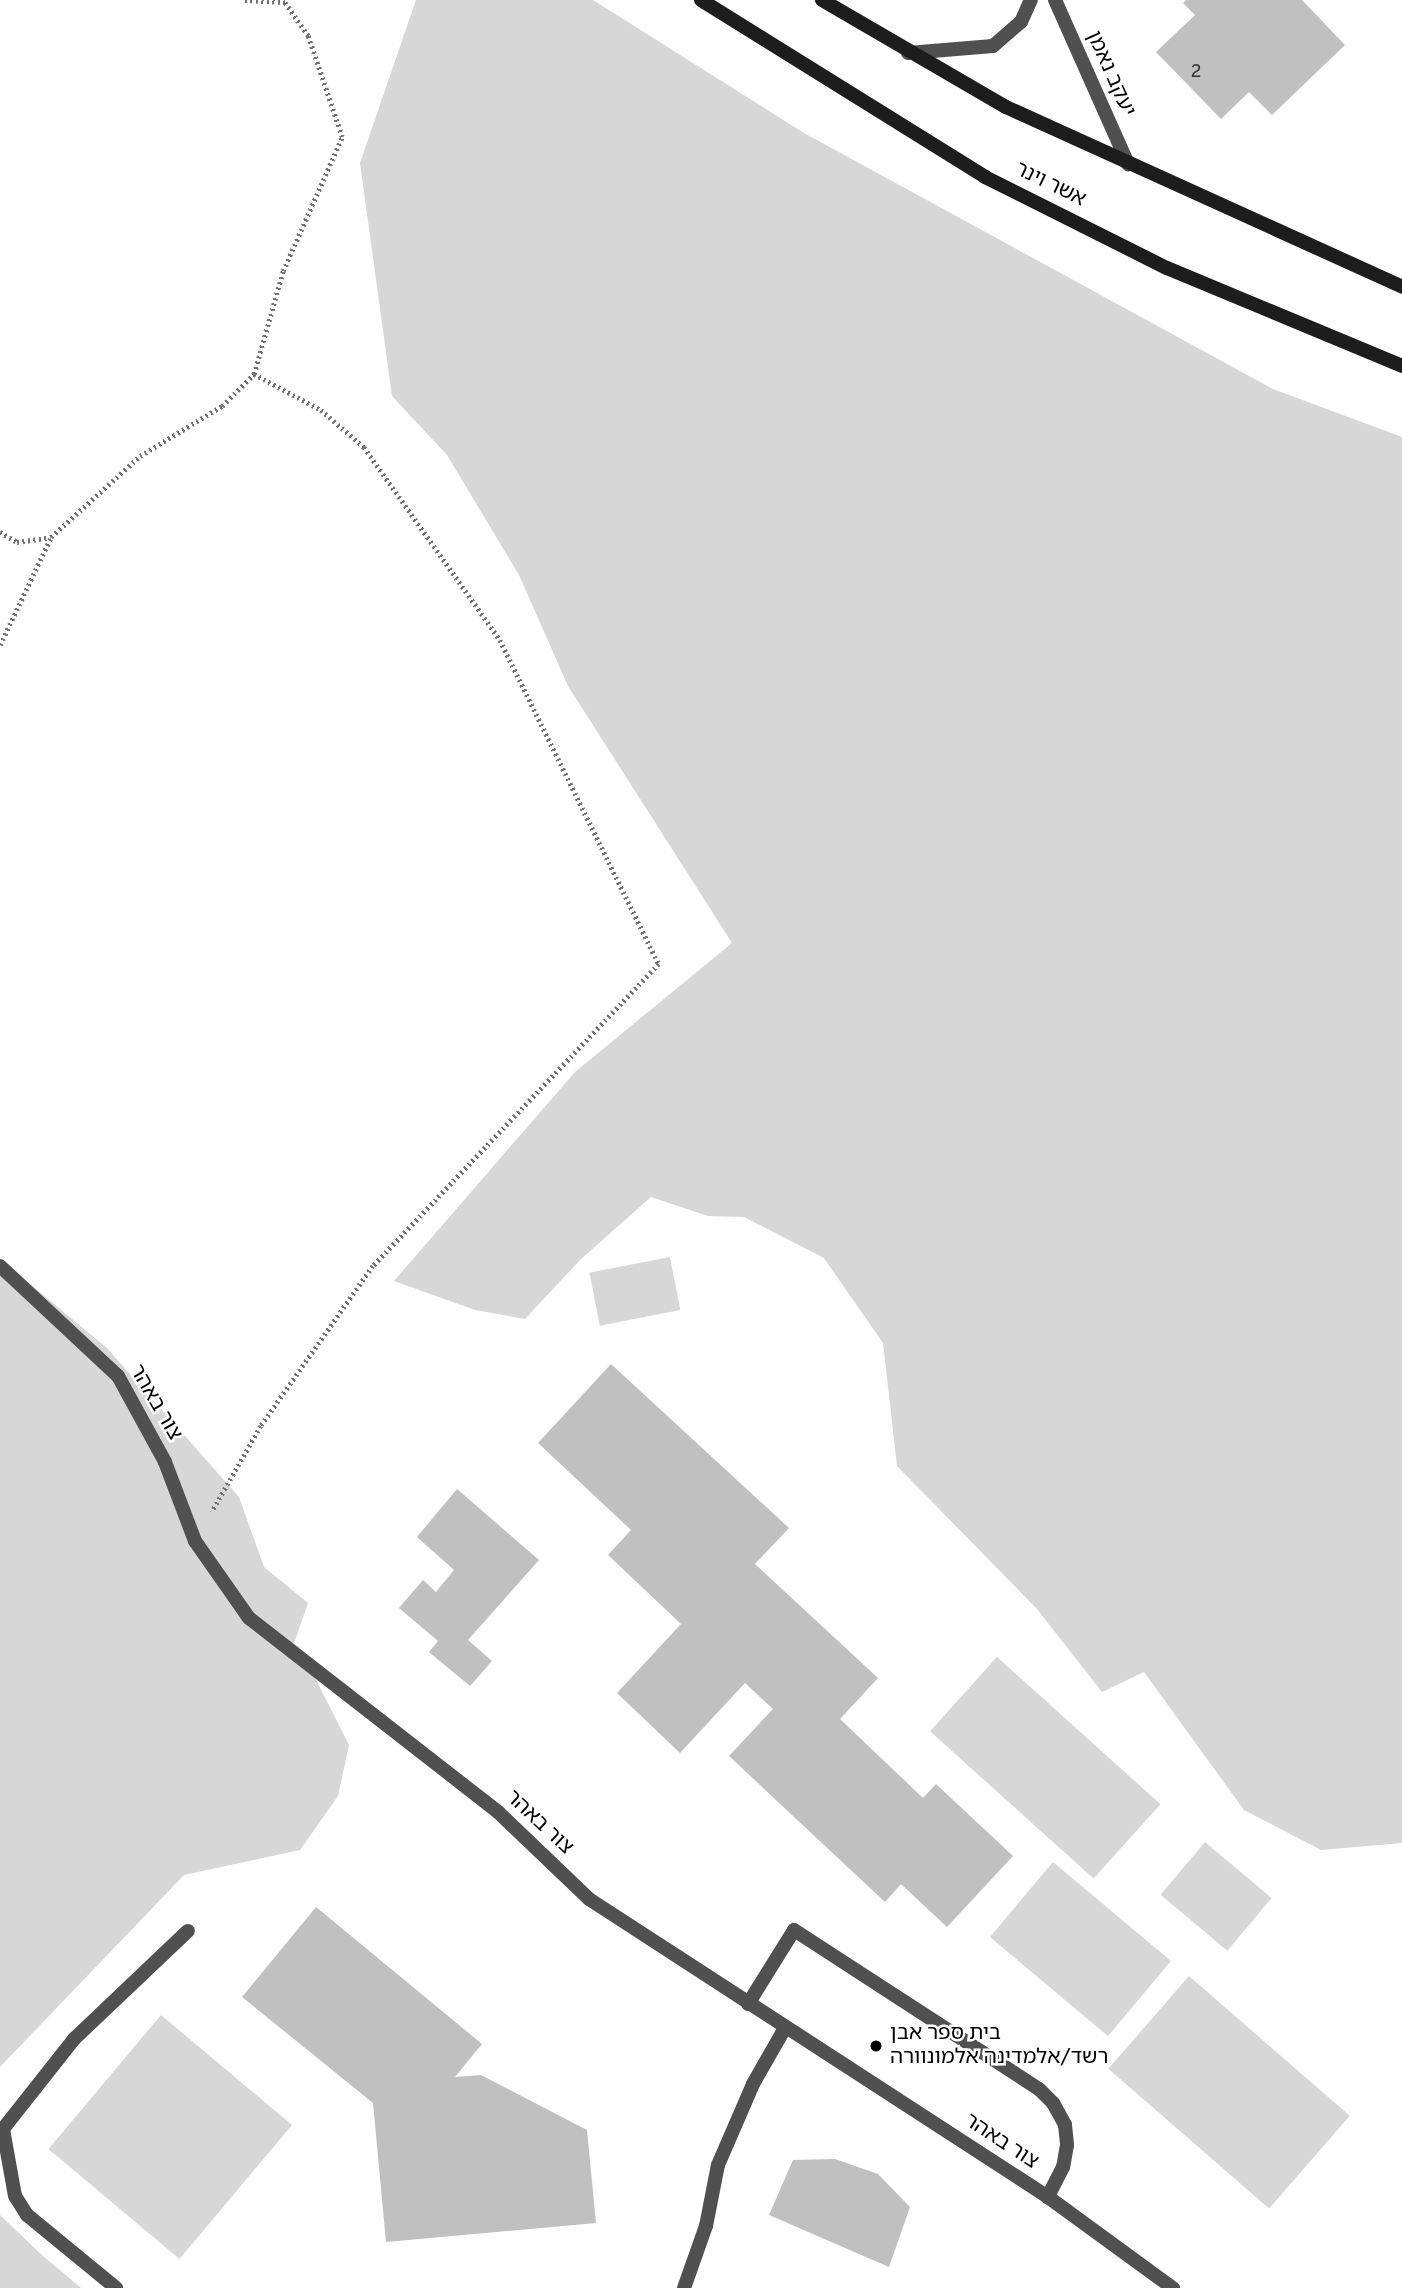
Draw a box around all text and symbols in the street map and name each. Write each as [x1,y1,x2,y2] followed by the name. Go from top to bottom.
[1080,27,1140,121] street label: יעקב נאמן
[1190,62,1202,84] house number: 2
[1011,157,1089,213] street label: אשר וינר
[123,1361,187,1445] street label: צור באהר
[500,1785,578,1861] street label: צור באהר
[890,2021,1108,2071] place label: בית ספר אבן רשד/אלמדינה אלמונוורה
[868,2038,884,2054] marker: בית ספר אבן רשד/אלמדינה אלמונוורה
[959,2109,1043,2175] street label: צור באהר

